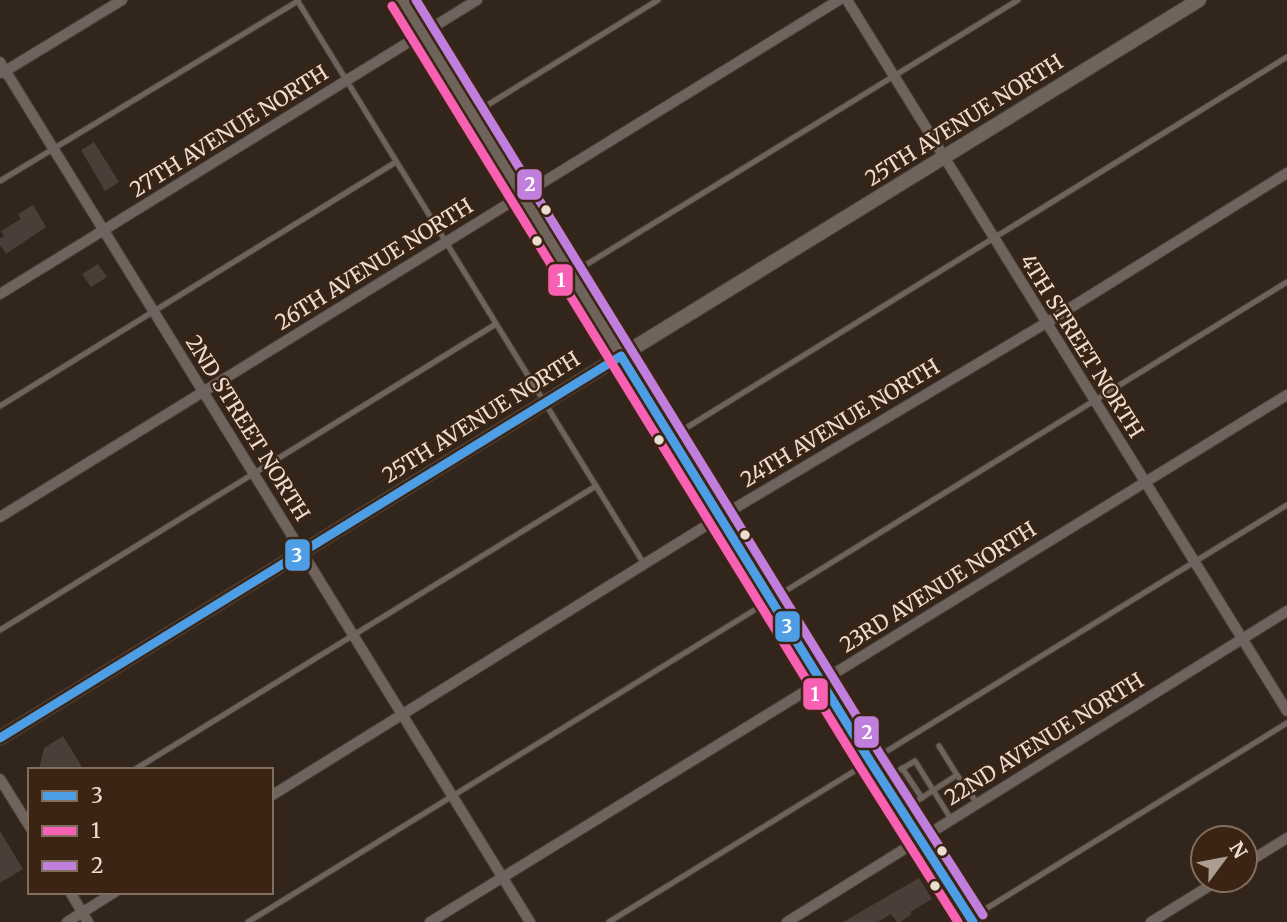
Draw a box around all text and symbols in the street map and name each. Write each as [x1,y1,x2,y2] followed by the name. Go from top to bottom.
[860,48,1068,192] street label: 25TH AVENUE NORTH
[125,59,333,203] street label: 27TH AVENUE NORTH
[516,168,543,201] line badge: 2
[524,172,536,196] text: 2
[270,192,478,336] street label: 26TH AVENUE NORTH
[539,203,553,217] unlabelled marker
[530,234,544,248] unlabelled marker
[1014,249,1150,443] street label: 4TH STREET NORTH
[547,263,574,297] line badge: 1
[557,268,566,292] text: 1
[180,330,316,526] street label: 2ND STREET NORTH
[377,345,585,489] street label: 25TH AVENUE NORTH
[736,353,945,493] street label: 24TH AVENUE NORTH
[652,433,666,447] unlabelled marker
[835,516,1041,658] street label: 23RD AVENUE NORTH
[738,528,752,542] unlabelled marker
[284,538,311,572] line badge: 3
[292,543,302,567] text: 3
[774,610,801,643] line badge: 3
[782,614,792,638] text: 3
[940,667,1148,811] street label: 22ND AVENUE NORTH
[802,677,829,711] line badge: 1
[811,682,820,706] text: 1
[853,715,880,749] line badge: 2
[861,720,873,744] text: 2
[28,768,273,894] legend
[91,782,103,809] text: 3
[91,817,101,844] text: 1
[1189,824,1259,894] north arrow
[1224,837,1253,863] text: N
[935,844,949,858] unlabelled marker
[91,852,104,879] text: 2
[928,879,942,893] unlabelled marker

